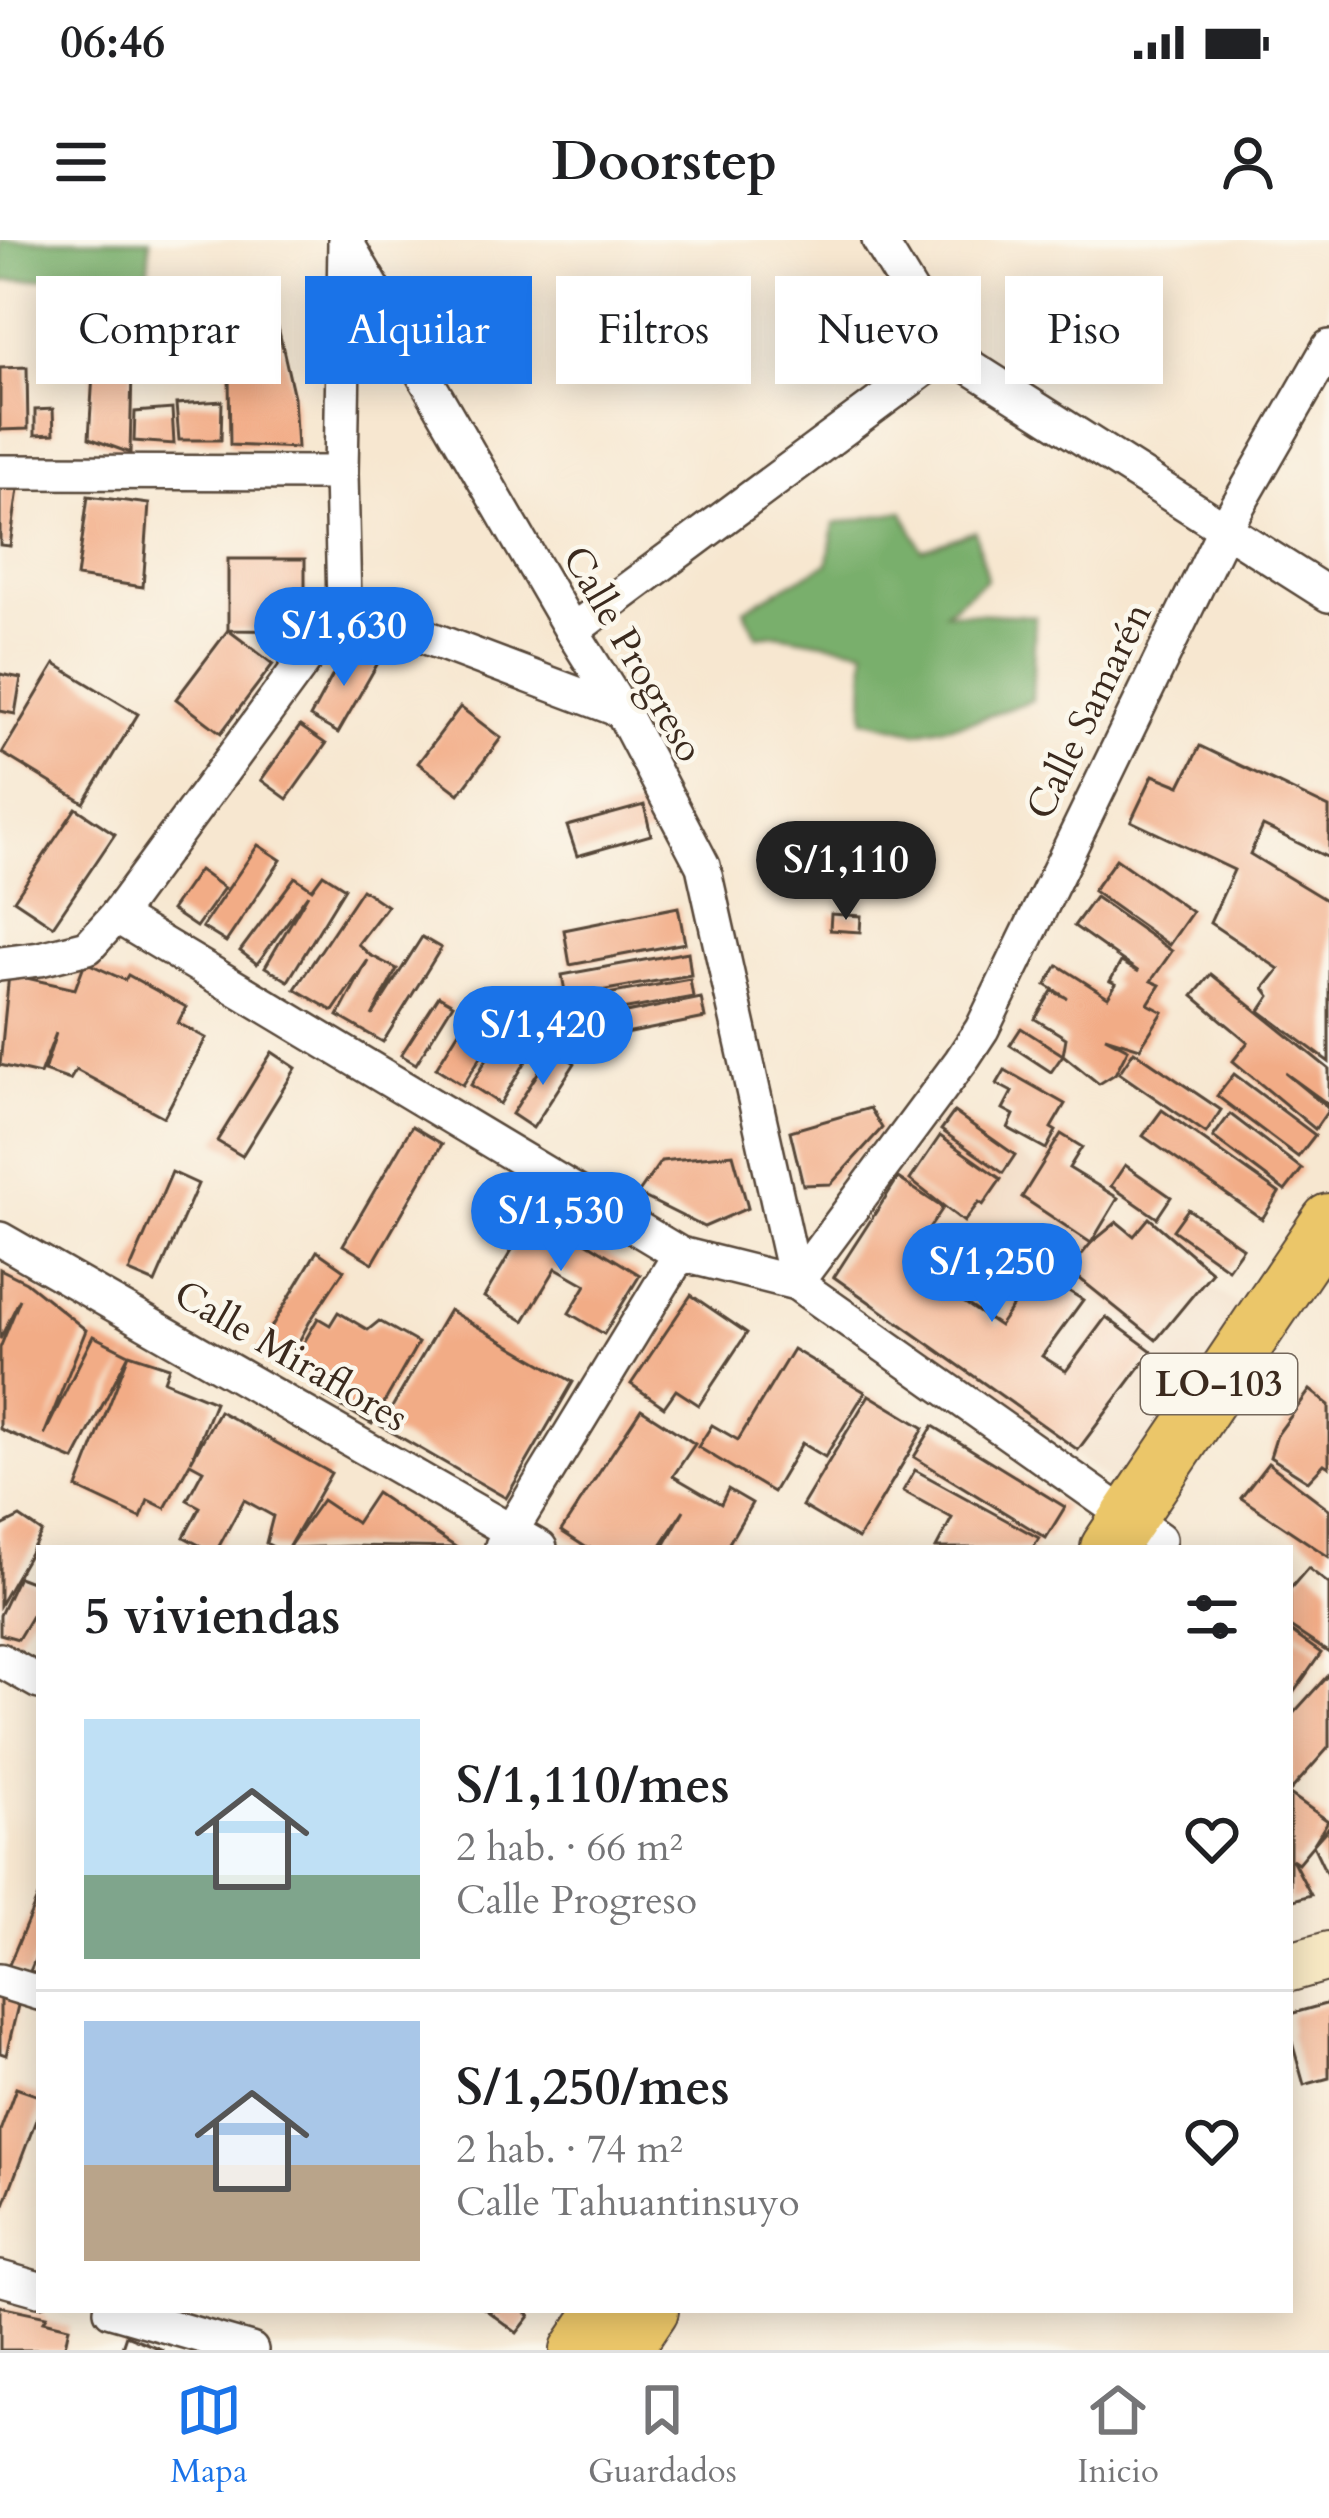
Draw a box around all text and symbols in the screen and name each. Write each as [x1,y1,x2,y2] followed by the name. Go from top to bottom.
[60,12,165,73] text: 06:46
[552,126,777,199] text: Doorstep
[48,129,114,195] icon: menu
[1215,129,1281,195] icon: person
[36,276,281,384] chip: Comprar
[305,276,532,384] chip: Alquilar
[556,276,751,384] chip: Filtros
[775,276,981,384] chip: Nuevo
[1005,276,1163,384] chip: Piso
[550,536,716,772] street label: Calle Progreso
[233,587,455,689] pin: S/1,630
[1014,594,1164,828] street label: Calle Samarén
[281,599,407,652] text: S/1,630
[735,821,957,923] pin: S/1,110
[783,833,909,886] text: S/1,110
[432,986,654,1088] pin: S/1,420
[480,998,606,1051] text: S/1,420
[450,1172,672,1274] pin: S/1,530
[498,1184,624,1237] text: S/1,530
[881,1223,1103,1325] pin: S/1,250
[929,1235,1055,1288] text: S/1,250
[164,1268,418,1444] street label: Calle Miraflores
[1141,1354,1297,1414] road number: LO-103
[84,1582,340,1652] text: 5 viviendas
[1179,1584,1245,1650] icon: filters
[456,1751,730,1821] text: S/1,110/mes
[180,1767,324,1911] icon: home
[1179,1806,1245,1872] icon: heart
[456,1821,683,1874] text: 2 hab. · 66 m²
[456,1874,697,1927] text: Calle Progreso
[456,2053,730,2123] text: S/1,250/mes
[180,2069,324,2213] icon: home
[1179,2108,1245,2174] icon: heart
[456,2123,683,2176] text: 2 hab. · 74 m²
[456,2176,800,2229] text: Calle Tahuantinsuyo
[170,2377,247,2494] tab: Mapa
[588,2377,737,2494] tab: Guardados
[1077,2377,1159,2494] tab: Inicio

